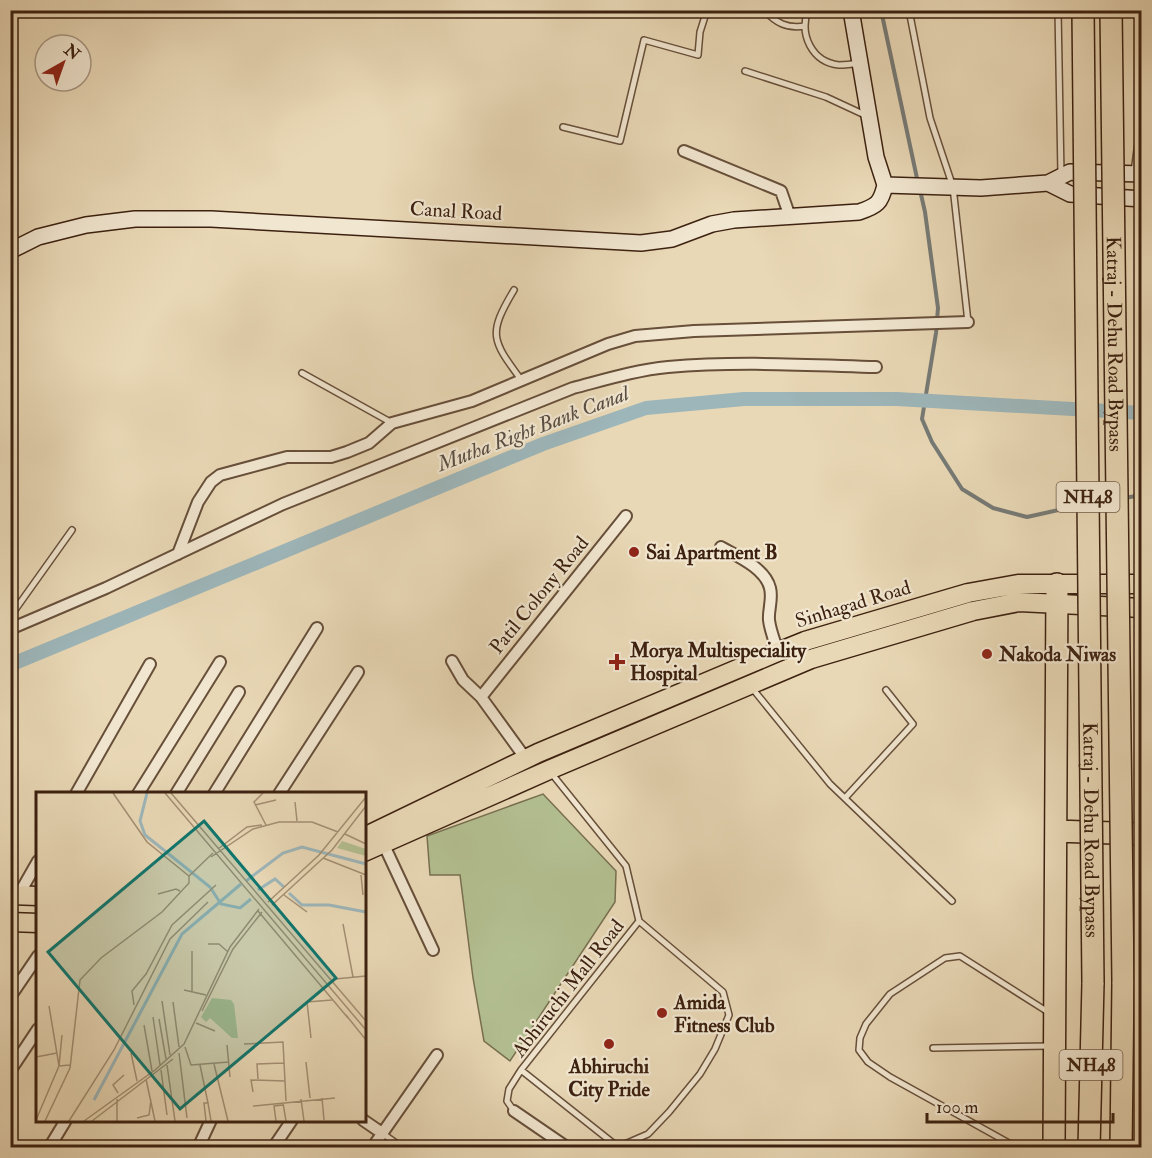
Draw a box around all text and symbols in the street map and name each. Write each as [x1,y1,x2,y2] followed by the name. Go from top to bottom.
[33,33,93,93] north arrow
[59,39,84,65] text: N
[409,196,503,226] street label: Canal Road
[1101,236,1129,452] street label: Katraj - Dehu Road Bypass
[431,379,635,479] water label: Mutha Right Bank Canal
[1056,482,1120,512] road number: NH48
[484,531,594,659] street label: Patil Colony Road
[646,540,778,566] place label: Sai Apartment B
[627,545,641,559] marker: Sai Apartment B
[792,575,914,633] street label: Sinhagad Road
[629,638,807,687] place label: Morya Multispeciality Hospital
[998,642,1116,667] place label: Nakoda Niwas
[980,647,994,661] marker: Nakoda Niwas
[608,653,626,671] marker: Morya Multispeciality Hospital
[1078,722,1105,938] street label: Katraj - Dehu Road Bypass
[36,792,366,1122] inset map
[506,914,630,1063] street label: Abhiruchi Mall Road
[673,990,775,1038] place label: Amida Fitness Club
[655,1006,669,1020] marker: Amida Fitness Club
[602,1037,616,1051] marker: Abhiruchi City Pride
[1060,1050,1122,1080] road number: NH48
[568,1054,650,1103] place label: Abhiruchi City Pride
[927,1086,1113,1124] scale bar
[936,1096,979,1119] text: 100 m

